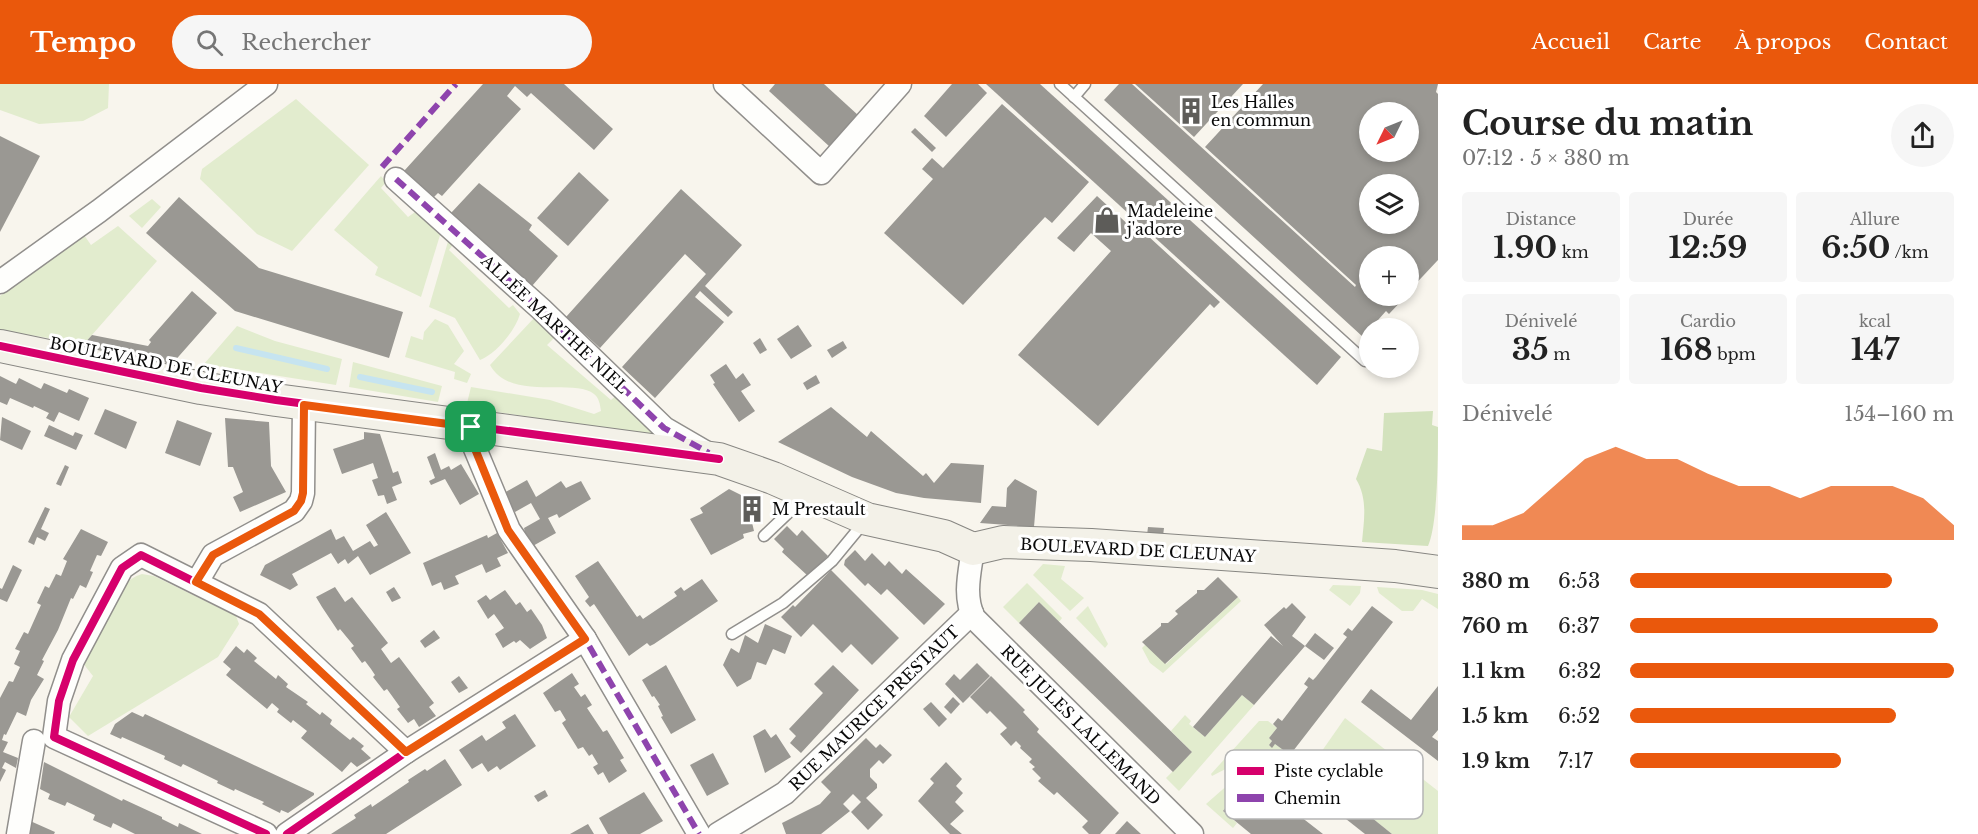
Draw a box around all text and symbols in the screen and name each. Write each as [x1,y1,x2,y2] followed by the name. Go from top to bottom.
[172,15,592,69] search box
[30,25,136,60] text: Tempo
[193,26,226,59] icon: search
[241,29,371,56] text: Rechercher
[1532,29,1610,55] text: Accueil
[1643,29,1702,55] text: Carte
[1735,29,1831,55] text: À propos
[1864,29,1948,55] text: Contact
[1211,92,1311,130] place label: Les Halles en commun
[1176,96,1206,126] building icon: Les Halles en commun
[1359,102,1419,162] north arrow
[1359,102,1419,378] map controls
[1462,103,1753,144] text: Course du matin
[1891,104,1954,167] button: share
[1462,146,1630,170] text: 07:12 · 5 × 380 m
[1359,174,1419,234] button: layers
[1124,201,1213,239] place label: Madeleine j'adore
[1092,205,1122,235] shop icon: Madeleine j'adore
[1506,209,1576,229] text: Distance
[1683,209,1733,229] text: Durée
[1850,209,1900,229] text: Allure
[1493,229,1557,266] text: 1.90
[1668,229,1748,266] text: 12:59
[1821,229,1890,266] text: 6:50
[1557,242,1589,262] text: km
[1890,242,1929,262] text: /km
[1359,246,1419,306] button: +
[477,250,633,398] street label: ALLÉE MARTHE NIEL
[1505,311,1577,331] text: Dénivelé
[1680,311,1736,331] text: Cardio
[1859,311,1891,331] text: kcal
[1359,318,1419,378] button: −
[1512,331,1549,368] text: 35
[1660,331,1713,368] text: 168
[1851,331,1899,368] text: 147
[48,333,284,397] street label: BOULEVARD DE CLEUNAY
[1549,344,1570,364] text: m
[1713,344,1756,364] text: bpm
[445,401,496,452] pin
[1462,402,1553,426] text: Dénivelé
[1844,402,1954,426] text: 154–160 m
[454,410,487,443] icon: arrive
[737,494,767,524] building icon: M Prestault
[772,499,866,519] place label: M Prestault
[1019,534,1257,566] street label: BOULEVARD DE CLEUNAY
[1462,569,1530,593] text: 380 m
[1558,569,1600,593] text: 6:53
[1462,614,1528,638] text: 760 m
[1558,614,1599,638] text: 6:37
[785,621,963,795] street label: RUE MAURICE PRESTAUT
[997,641,1165,809] street label: RUE JULES LALLEMAND
[1462,659,1525,683] text: 1.1 km
[1558,659,1601,683] text: 6:32
[1462,704,1529,728] text: 1.5 km
[1558,704,1600,728] text: 6:52
[1462,749,1530,773] text: 1.9 km
[1558,749,1593,773] text: 7:17
[1225,750,1423,819] legend
[1274,761,1383,781] text: Piste cyclable
[1274,788,1341,808] text: Chemin

